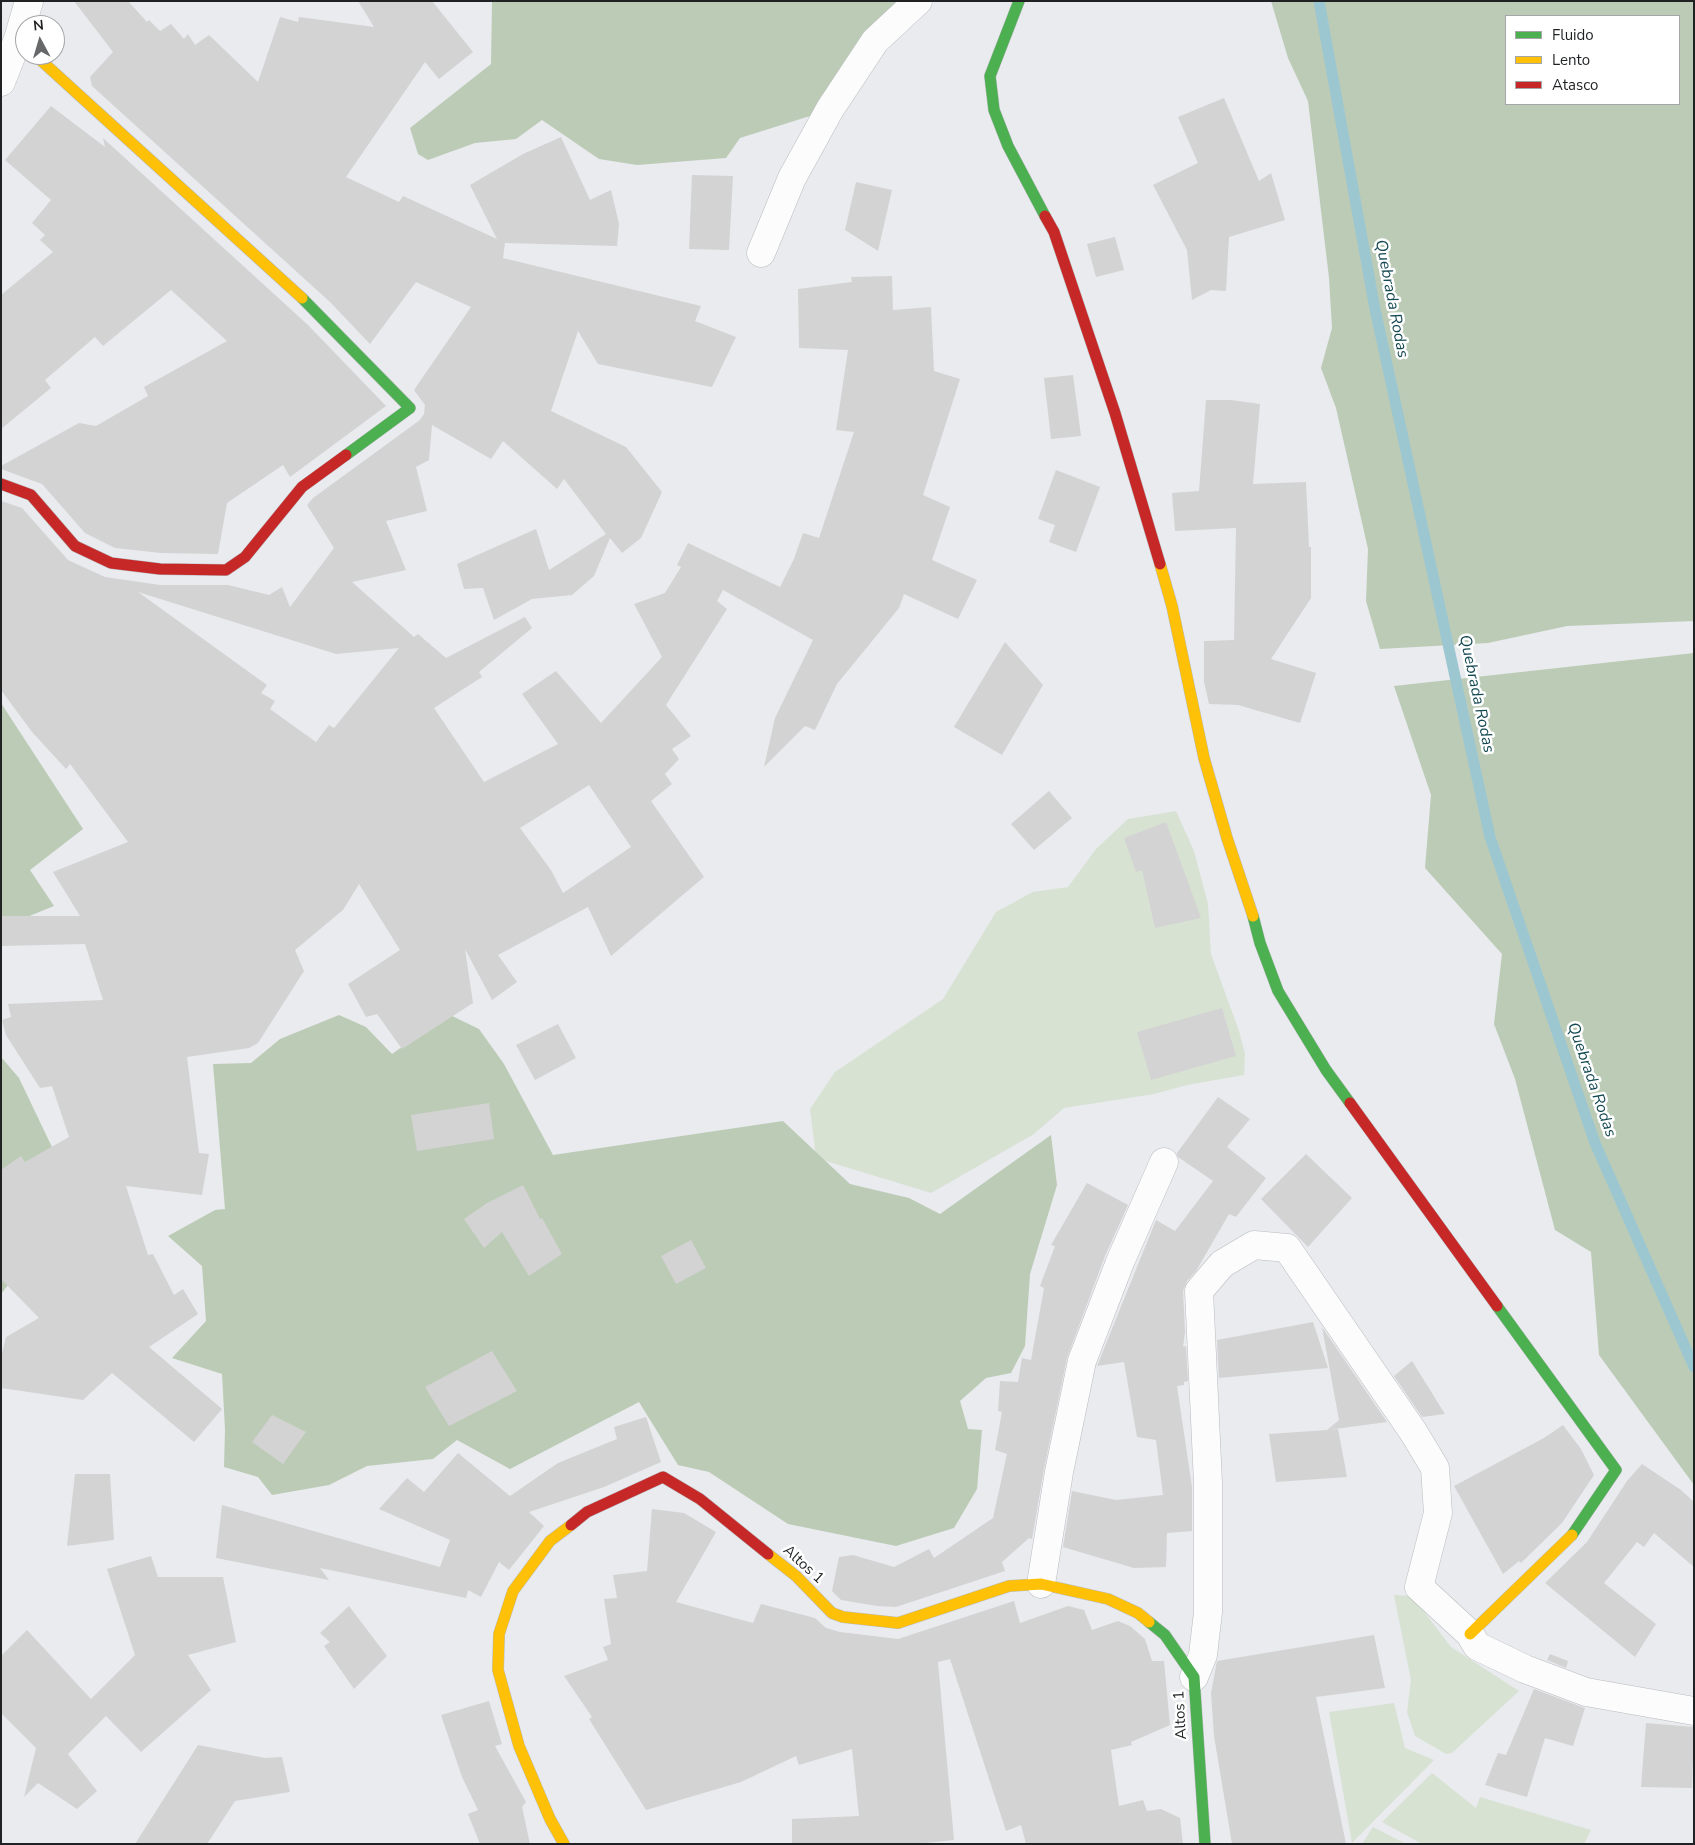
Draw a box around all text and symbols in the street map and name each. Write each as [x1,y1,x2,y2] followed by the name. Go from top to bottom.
[15,15,65,65] north arrow
[1505,15,1680,105] legend
[32,16,45,36] text: N
[1552,25,1594,45] text: Fluido
[1552,50,1590,70] text: Lento
[1552,75,1598,95] text: Atasco
[1370,238,1412,360] water label: Quebrada Rodas
[1454,633,1498,755] water label: Quebrada Rodas
[1562,1020,1620,1140] water label: Quebrada Rodas
[779,1542,827,1588] street label: Altos 1
[1171,1690,1191,1740] street label: Altos 1

